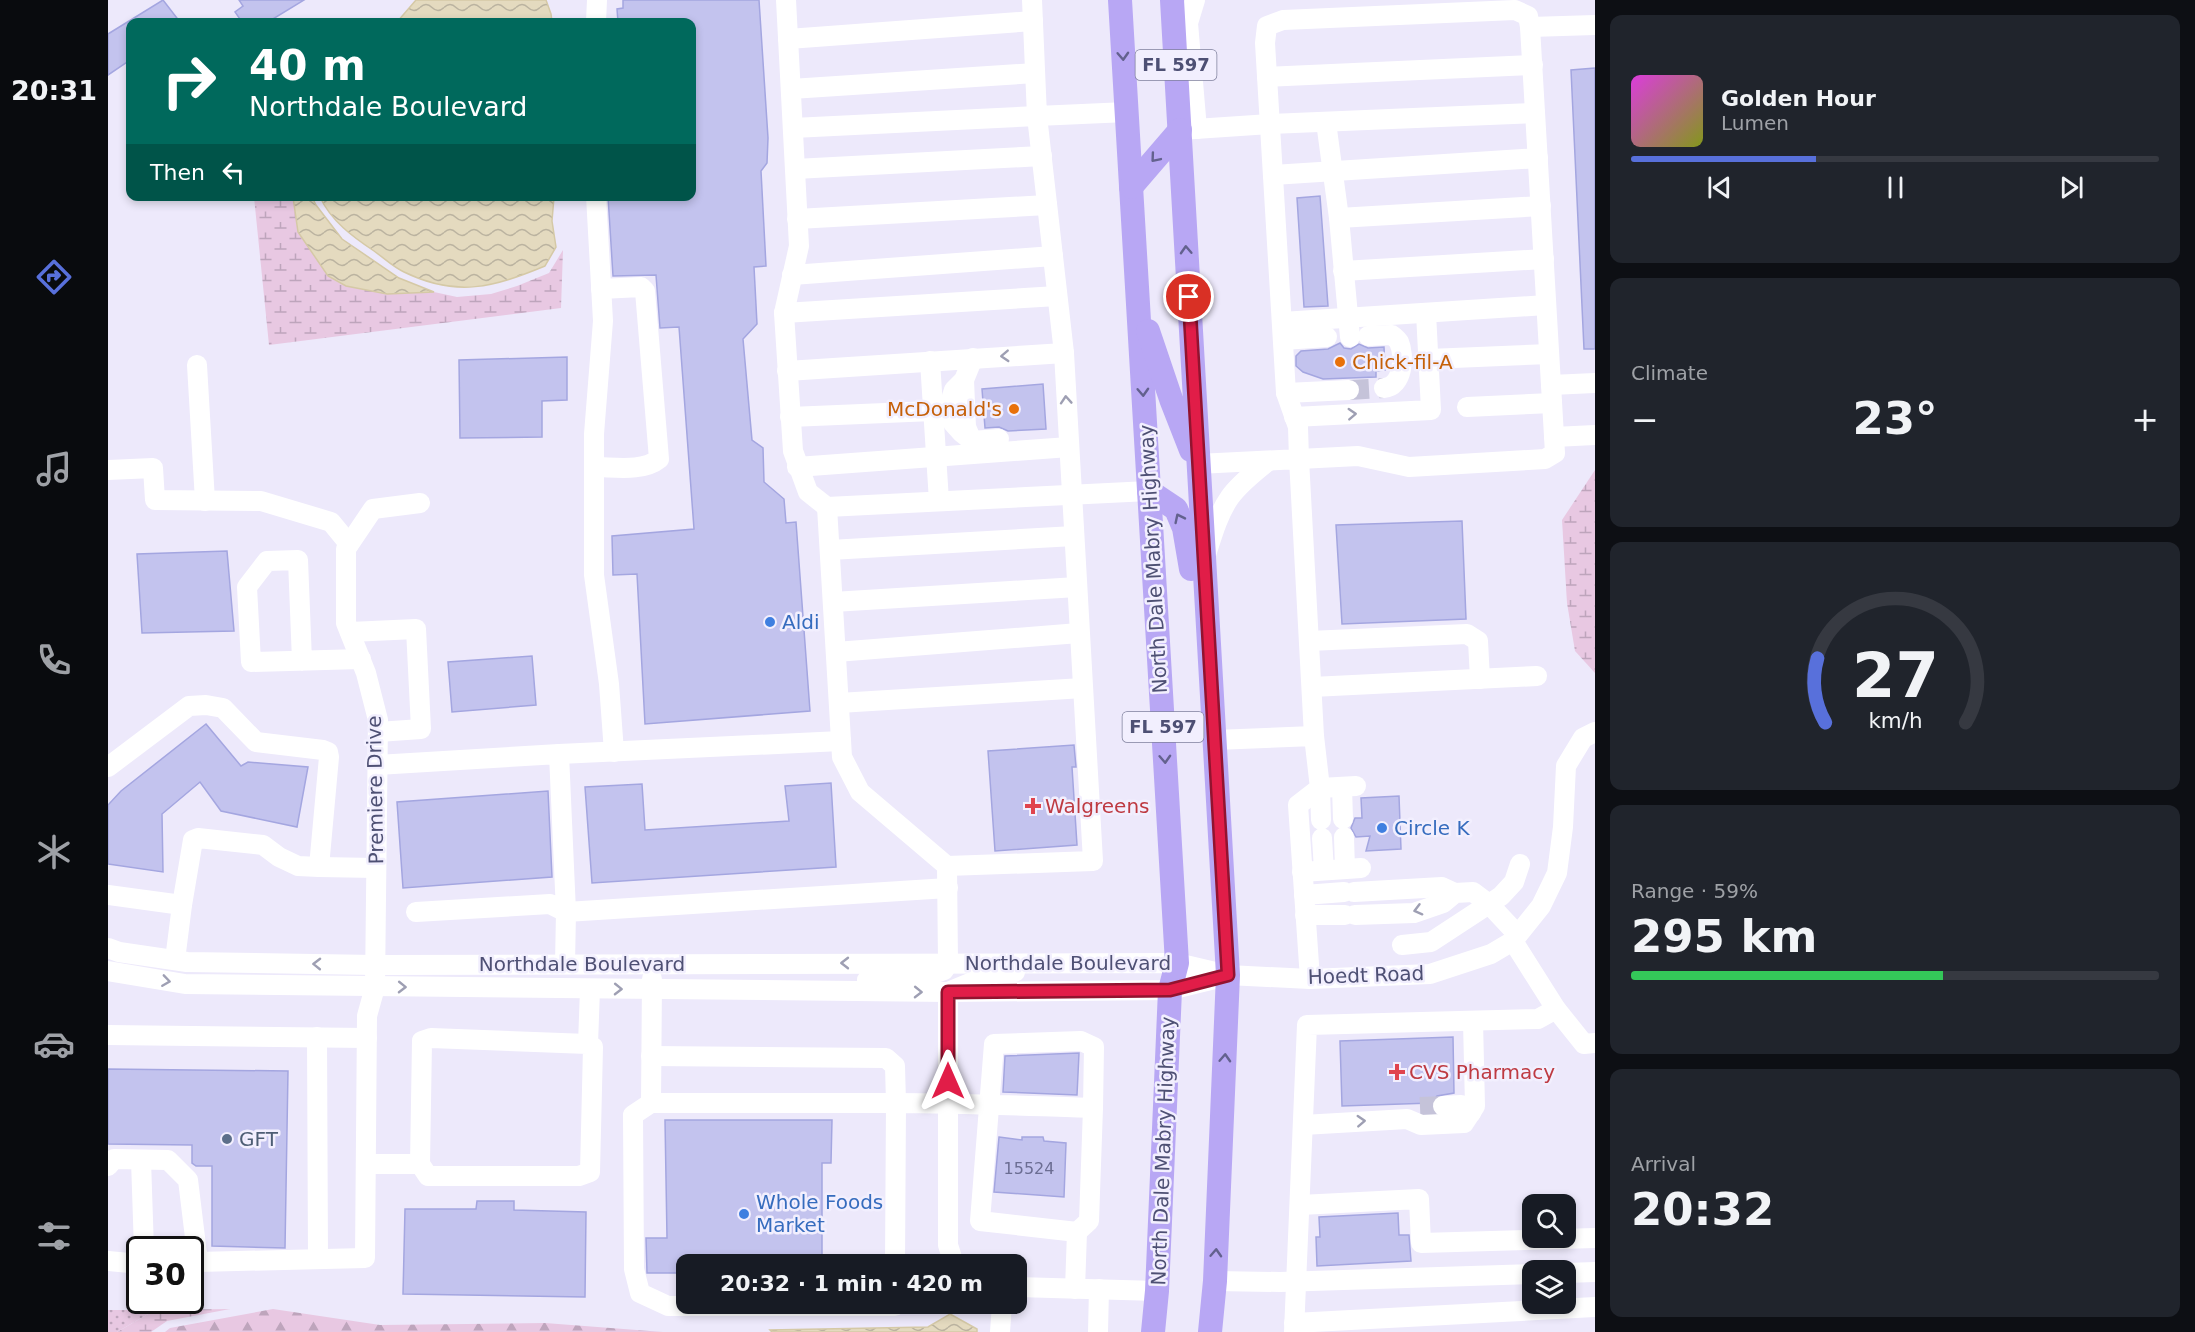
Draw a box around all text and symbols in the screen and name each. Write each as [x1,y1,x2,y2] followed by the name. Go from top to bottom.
[249,41,366,90] text: 40 m
[150,42,228,120] icon: right
[1136,50,1216,80] road number: FL 597
[1117,52,1130,61] one-way arrow
[11,75,97,106] text: 20:31
[1721,86,1876,111] text: Golden Hour
[249,91,527,122] text: Northdale Boulevard
[1721,111,1789,135] text: Lumen
[1152,151,1163,162] one-way arrow
[217,156,250,189] icon: left
[150,160,205,185] text: Then
[1703,171,1736,204] icon: previous
[1879,171,1912,204] icon: pause
[2055,171,2088,204] icon: next
[1180,246,1193,255] one-way arrow
[33,256,75,298] icon: directions
[1163,271,1214,322] pin
[1172,280,1205,313] icon: arrive
[1001,350,1010,363] one-way arrow
[1352,350,1453,374] place label: Chick-fil-A
[1333,355,1347,369] marker: Chick-fil-A
[1631,361,1708,385] text: Climate
[1137,388,1150,397] one-way arrow
[1852,392,1938,445] text: 23°
[1060,396,1073,405] one-way arrow
[887,397,1002,421] place label: McDonald's
[1631,400,1659,439] text: −
[2131,400,2159,439] text: +
[1007,402,1021,416] marker: McDonald's
[1348,407,1357,420] one-way arrow
[1134,424,1172,694] street label: North Dale Mabry Highway
[33,448,75,490] icon: music
[1175,513,1187,524] one-way arrow
[782,610,820,634] place label: Aldi
[763,615,777,629] marker: Aldi
[33,639,75,681] icon: phone
[1852,639,1938,712] text: 27
[1868,708,1922,733] text: km/h
[1122,712,1204,742] road number: FL 597
[362,715,388,865] street label: Premiere Drive
[1158,754,1171,763] one-way arrow
[1045,794,1150,818] place label: Walgreens
[1026,799,1040,813] marker: Walgreens
[1394,816,1471,840] place label: Circle K
[1375,821,1389,835] marker: Circle K
[33,831,75,873] icon: climate
[1631,879,1758,903] text: Range · 59%
[1413,903,1423,916] one-way arrow
[1631,910,1817,963] text: 295 km
[965,951,1171,975] street label: Northdale Boulevard
[479,952,685,976] street label: Northdale Boulevard
[841,957,850,969] one-way arrow
[312,958,321,970] one-way arrow
[1307,961,1425,989] street label: Hoedt Road
[160,974,170,987] one-way arrow
[398,981,407,993] one-way arrow
[614,983,623,996] one-way arrow
[914,986,923,998] one-way arrow
[1146,1016,1180,1286] street label: North Dale Mabry Highway
[33,1023,75,1065] icon: car
[916,1049,980,1113] position arrow
[1218,1053,1231,1062] one-way arrow
[1409,1060,1555,1084] place label: CVS Pharmacy
[1390,1065,1404,1079] marker: CVS Pharmacy
[1357,1115,1366,1128] one-way arrow
[239,1127,279,1151] place label: GFT
[220,1132,234,1146] marker: GFT
[1631,1152,1696,1176] text: Arrival
[1004,1159,1054,1178] house number: 15524
[1631,1183,1774,1236] text: 20:32
[756,1190,883,1237] place label: Whole Foods Market
[1522,1194,1576,1314] map controls
[1522,1194,1576,1248] button: search
[737,1207,751,1221] marker: Whole Foods Market
[33,1215,75,1257] icon: filters
[126,1236,204,1314] speed limit sign: 30
[1210,1248,1222,1257] one-way arrow
[1522,1260,1576,1314] button: layers
[720,1271,983,1296] text: 20:32 · 1 min · 420 m

